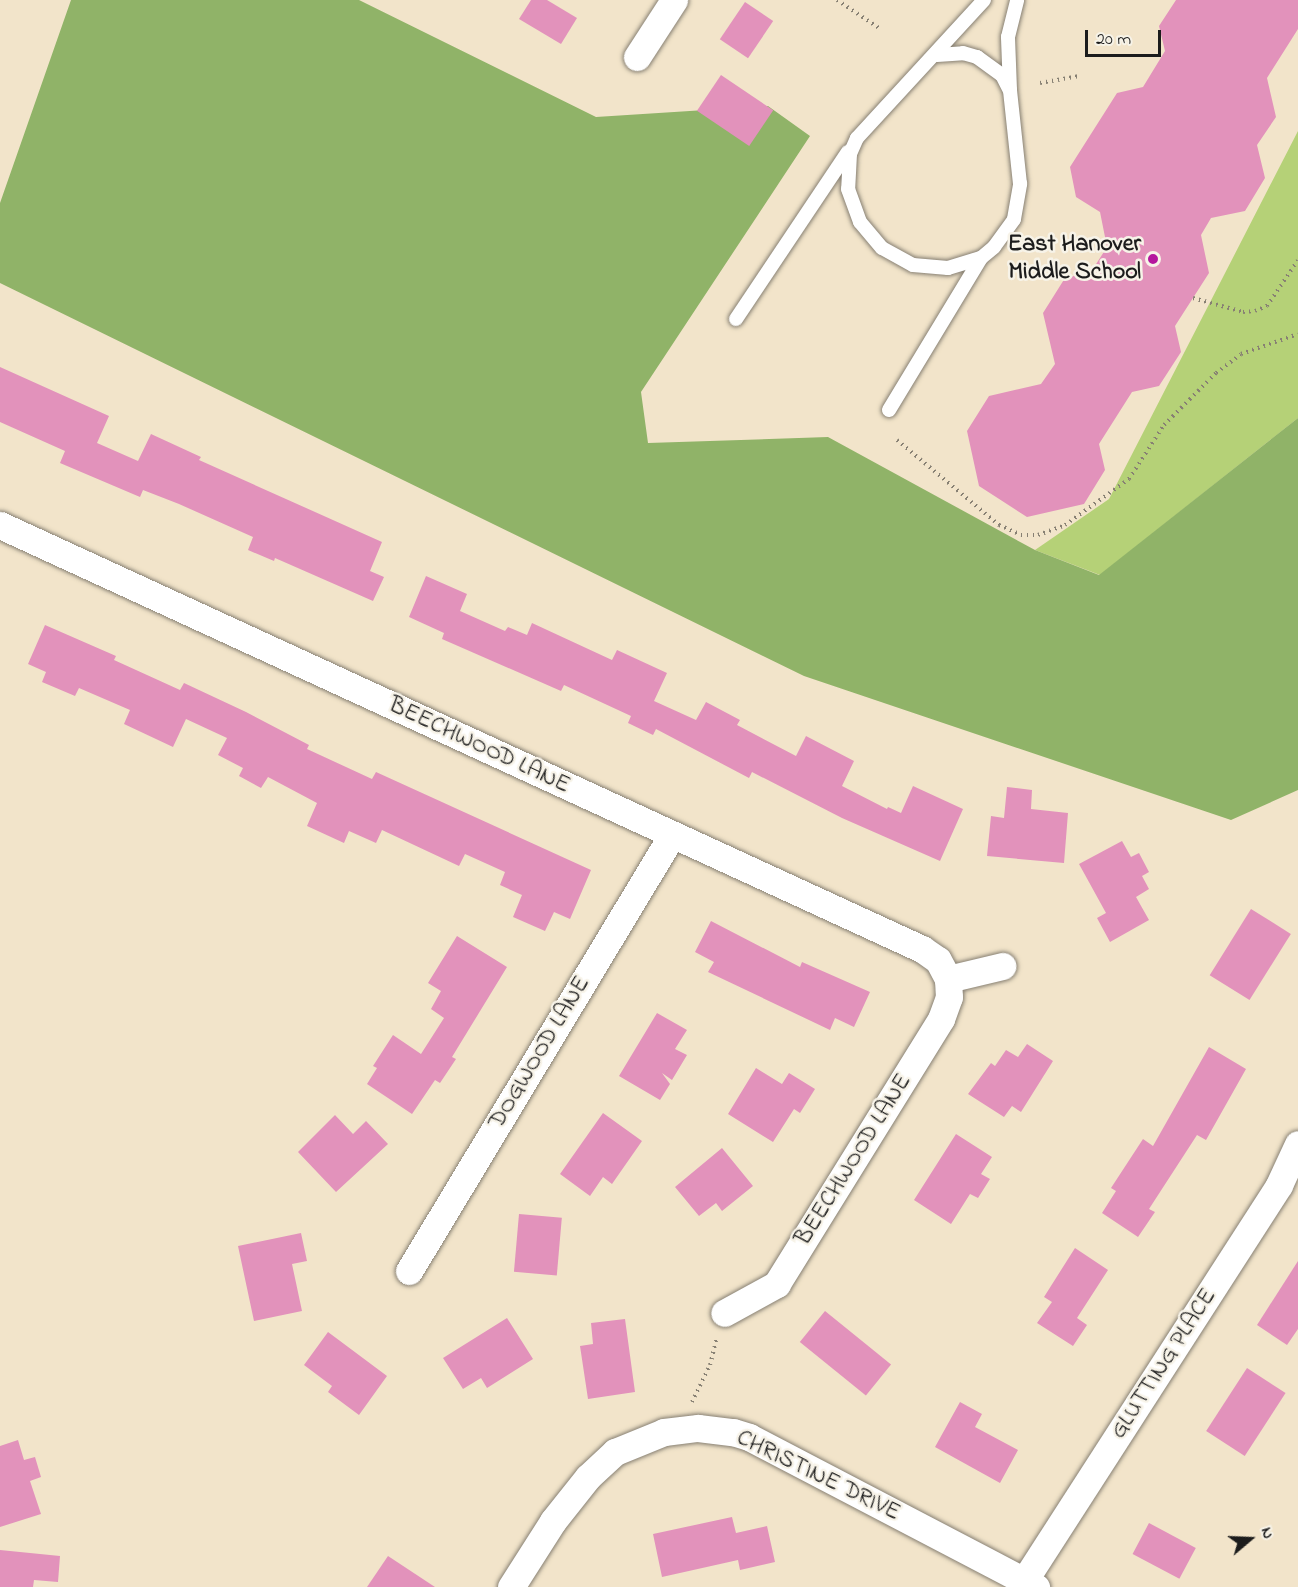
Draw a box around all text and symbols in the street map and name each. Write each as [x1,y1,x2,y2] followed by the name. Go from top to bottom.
[1088,18,1164,56] scale bar
[1096,27,1131,53] text: 20 m
[1008,231,1141,287] place label: East Hanover Middle School
[1146,252,1160,266] marker: East Hanover Middle School
[384,691,574,801] street label: BEECHWOOD LANE
[483,971,597,1135] street label: DOGWOOD LANE
[790,1069,918,1251] street label: BEECHWOOD LANE
[1105,1283,1223,1445] street label: GLUTTING PLACE
[731,1424,905,1528] street label: CHRISTINE DRIVE
[1220,1509,1280,1569] north arrow
[1254,1524,1280,1542] text: N

